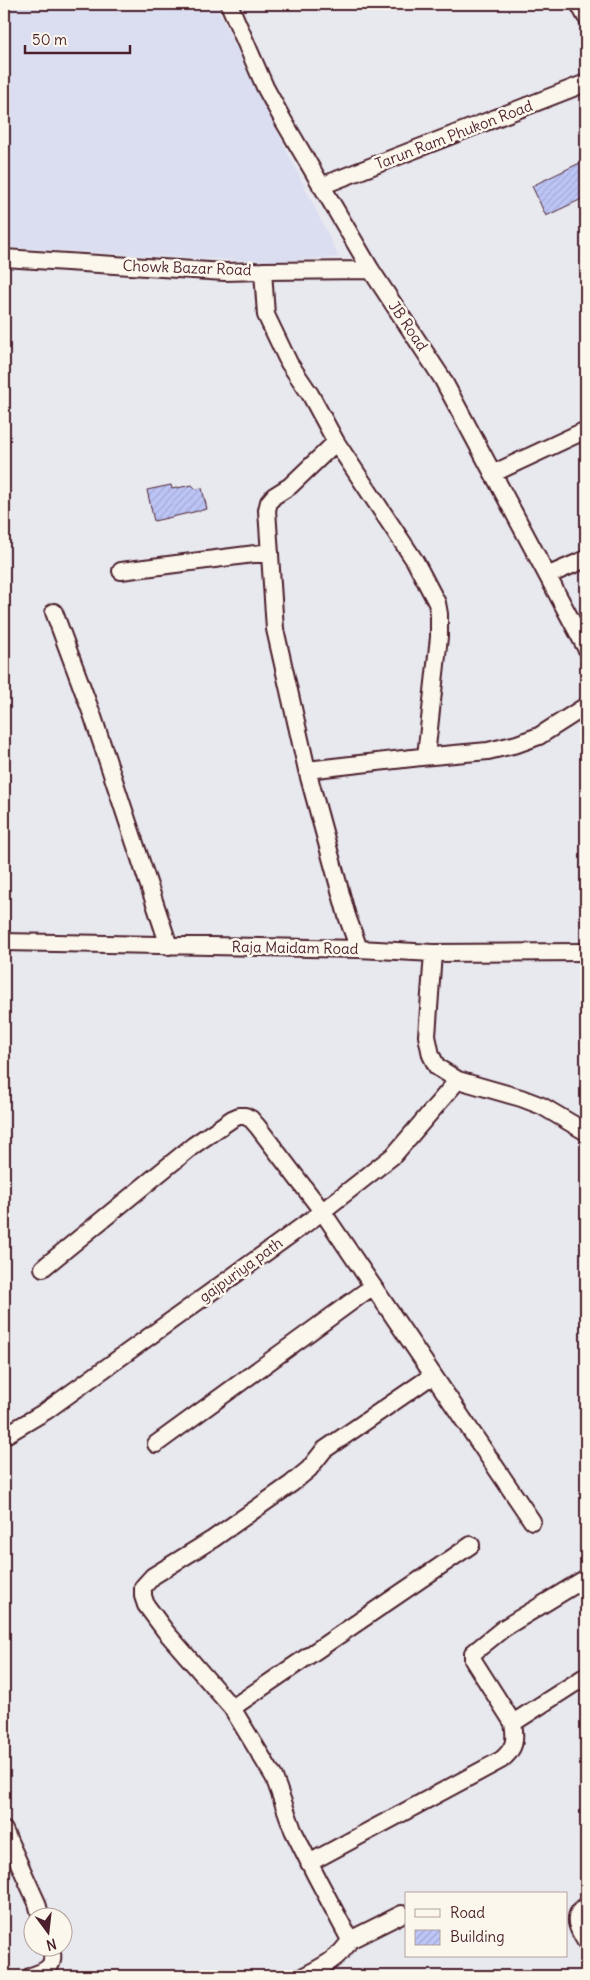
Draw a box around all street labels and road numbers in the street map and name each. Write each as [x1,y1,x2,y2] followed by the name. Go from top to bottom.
[372,96,535,173] street label: Tarun Ram Phukon Road
[122,256,252,279] street label: Chowk Bazar Road
[385,297,432,355] street label: JB Road
[231,937,359,958] street label: Raja Maidam Road
[195,1233,286,1306] street label: gajpuriya path

